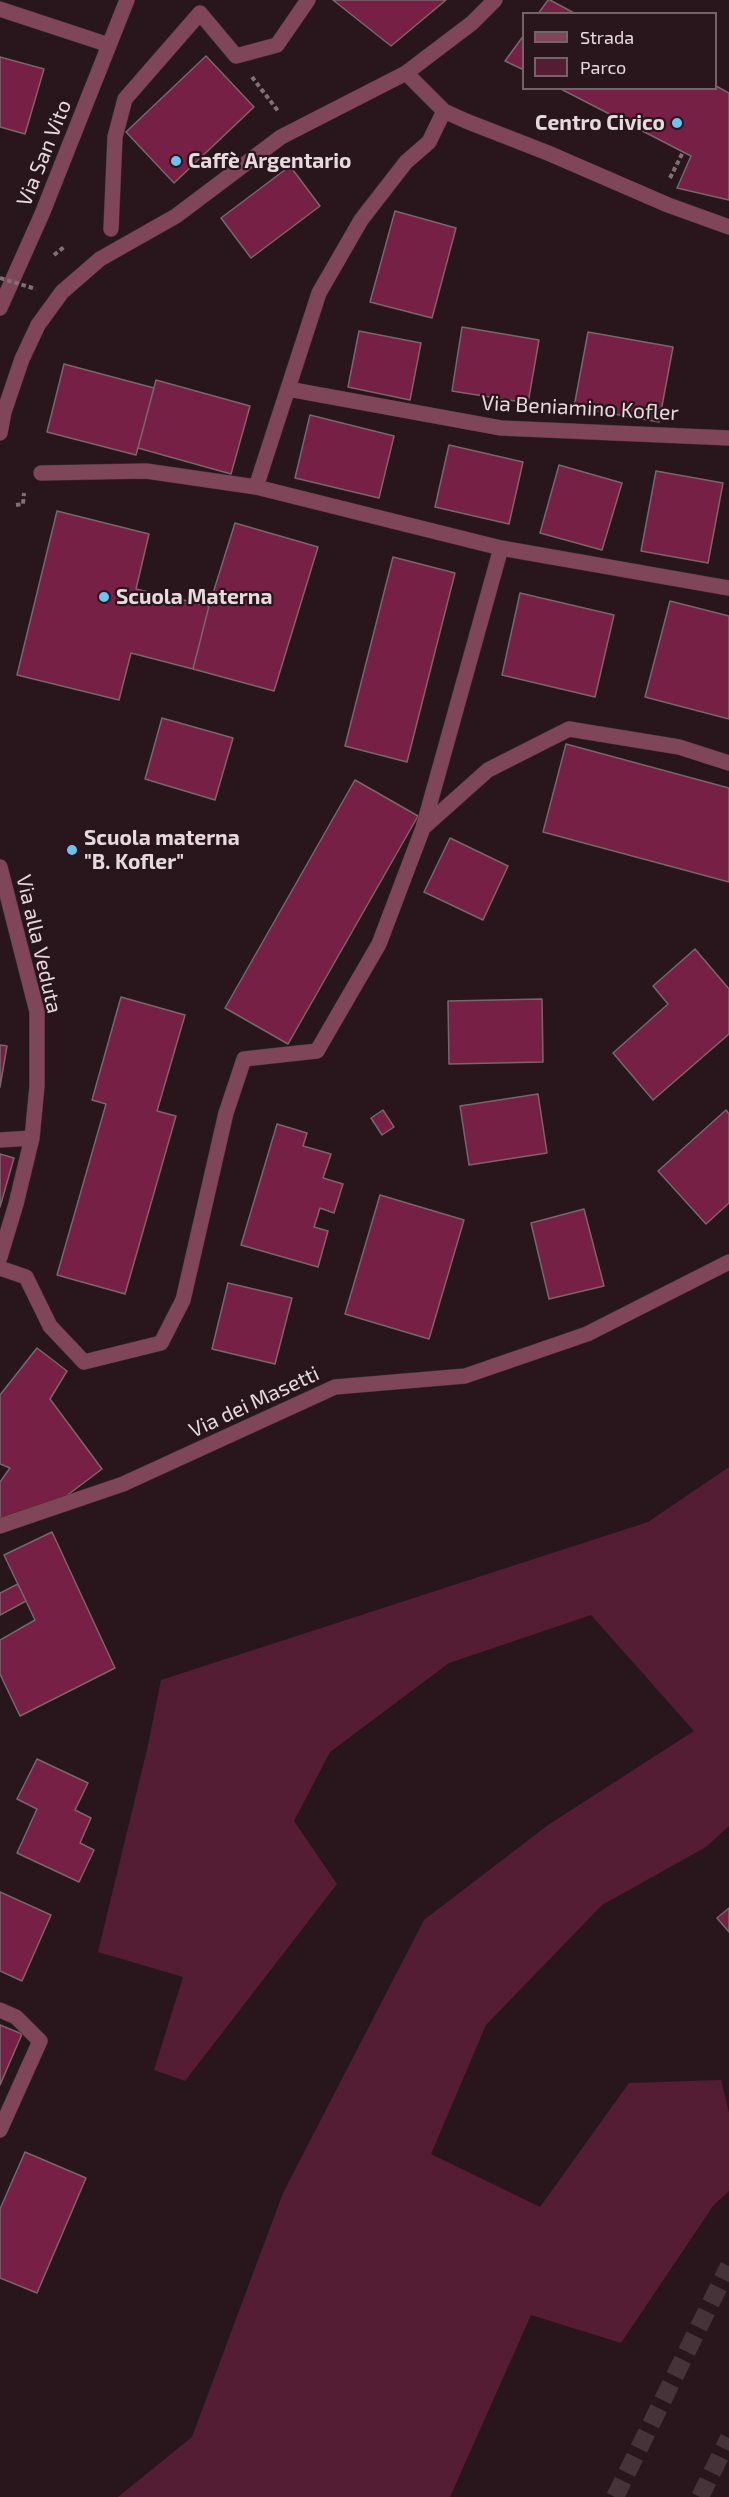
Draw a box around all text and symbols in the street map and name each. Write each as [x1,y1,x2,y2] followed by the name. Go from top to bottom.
[522,12,717,90] legend
[580,26,634,48] text: Strada
[580,56,626,78] text: Parco
[11,96,77,210] street label: Via San Vito
[535,110,665,136] place label: Centro Civico
[670,116,684,130] marker: Centro Civico
[188,148,351,174] place label: Caffè Argentario
[169,154,183,168] marker: Caffè Argentario
[481,390,679,426] street label: Via Beniamino Kofler
[116,584,272,610] place label: Scuola Materna
[97,590,111,604] marker: Scuola Materna
[84,825,240,875] place label: Scuola materna "B. Kofler"
[65,843,79,857] marker: Scuola materna "B. Kofler"
[11,872,67,1016] street label: Via alla Veduta
[185,1361,323,1443] street label: Via dei Masetti

